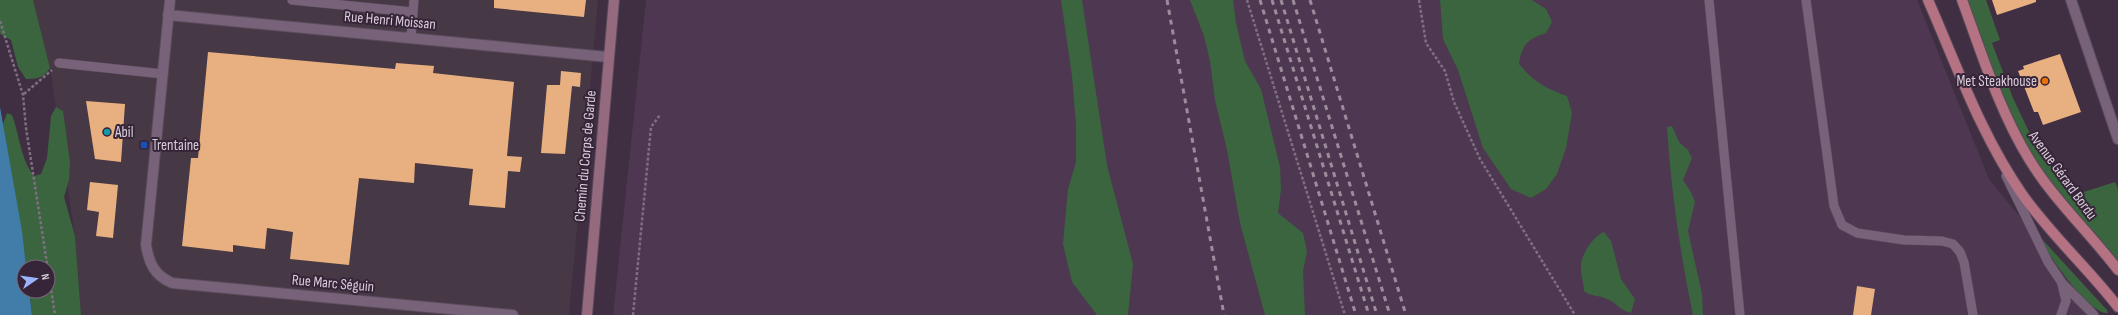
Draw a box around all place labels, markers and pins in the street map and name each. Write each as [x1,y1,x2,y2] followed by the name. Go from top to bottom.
[1956,72,2037,91] place label: Met Steakhouse
[2040,76,2050,86] marker: Met Steakhouse
[114,123,133,142] place label: Abil
[102,127,112,137] marker: Abil
[152,136,199,155] place label: Trentaine
[139,140,149,150] marker: Trentaine

